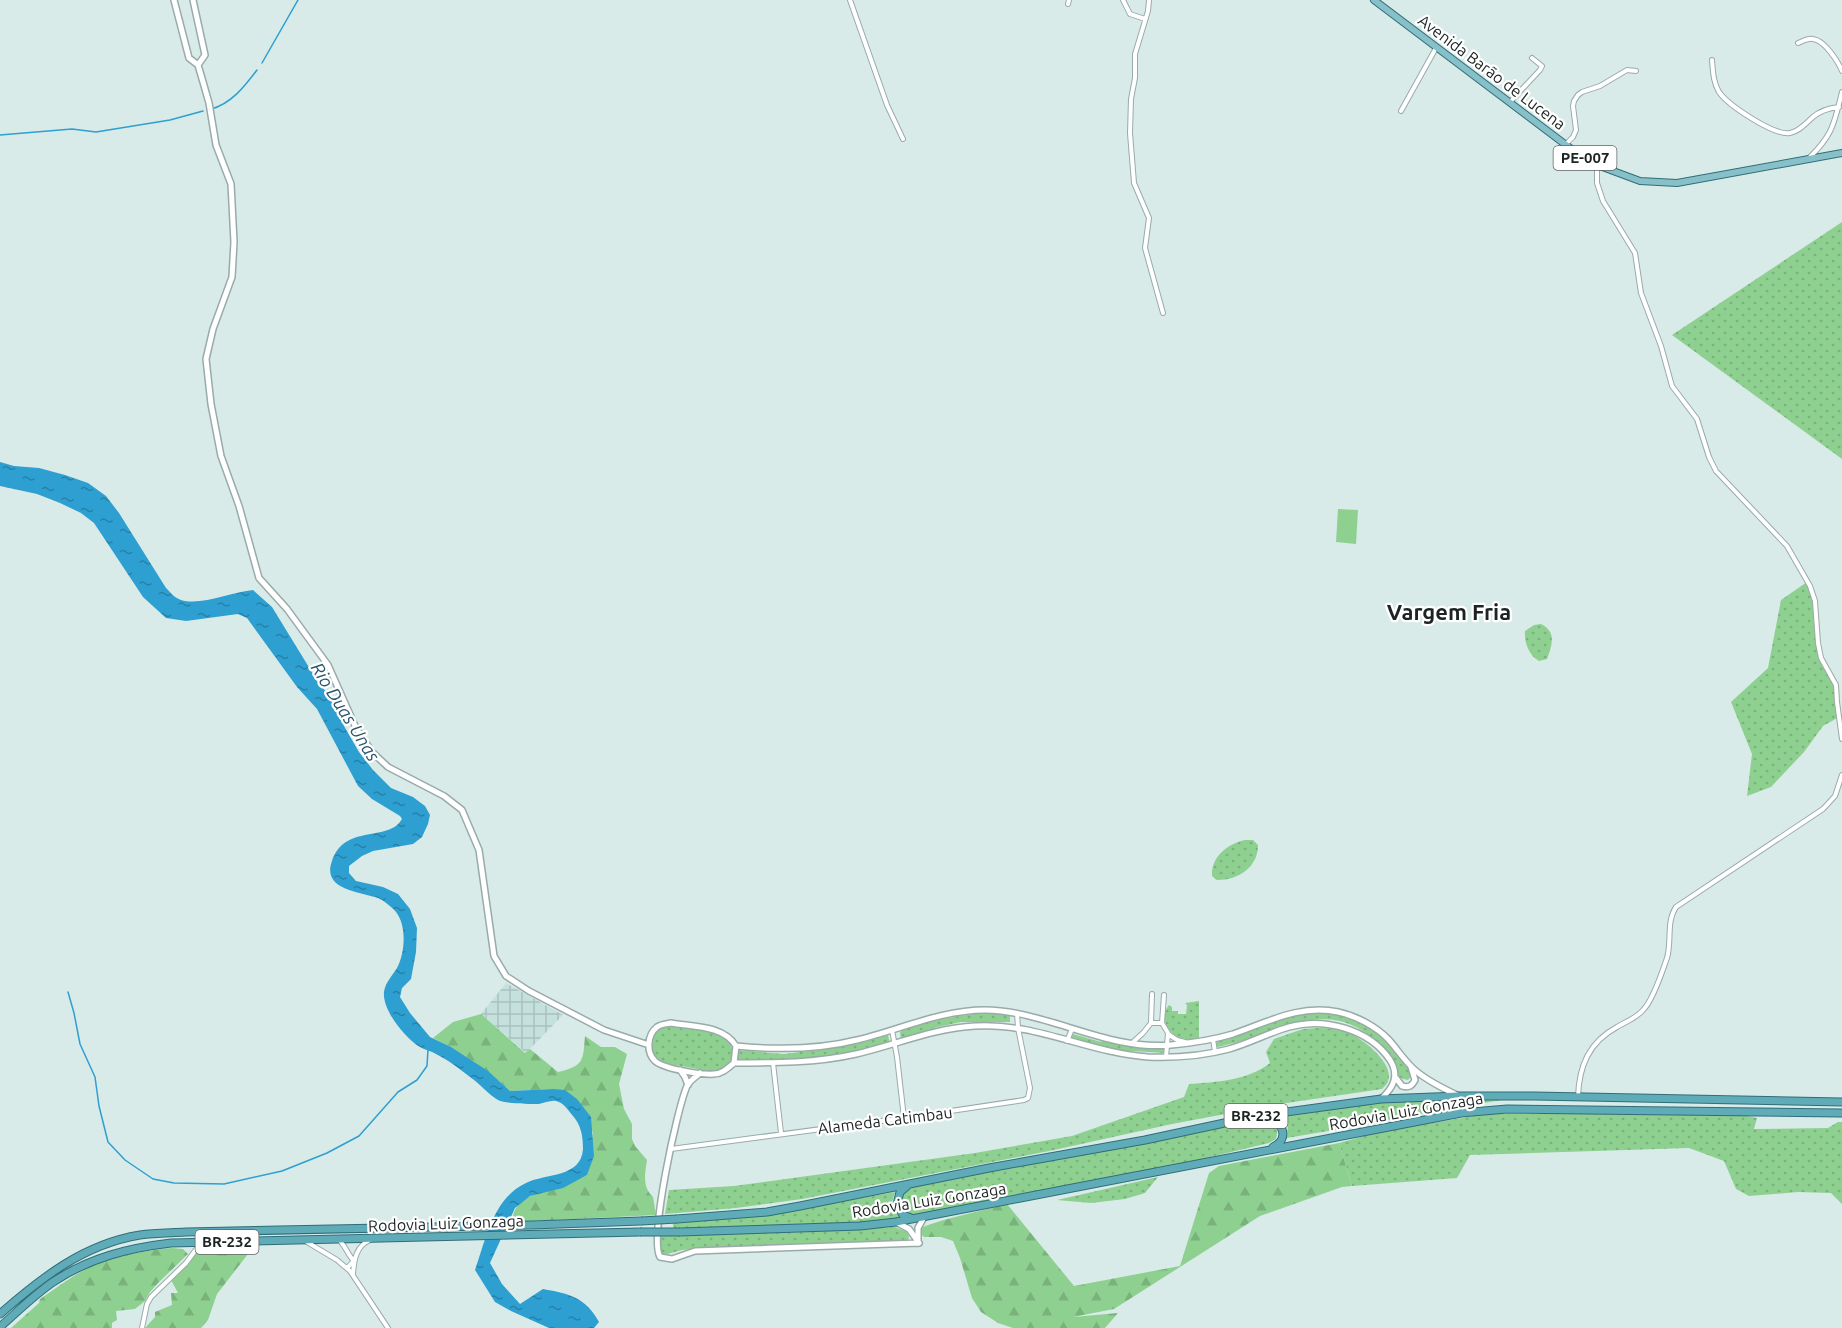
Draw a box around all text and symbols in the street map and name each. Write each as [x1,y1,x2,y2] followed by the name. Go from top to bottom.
[1415,11,1569,133] street label: Avenida Barão de Lucena
[1554,146,1616,170] road number: PE-007
[1387,599,1511,624] district label: Vargem Fria
[308,659,384,765] water label: Rio Duas Unas
[1328,1089,1484,1133] street label: Rodovia Luiz Gonzaga
[817,1103,953,1137] street label: Alameda Catimbau
[1224,1104,1288,1128] road number: BR-232
[851,1179,1007,1221] street label: Rodovia Luiz Gonzaga
[368,1211,524,1235] street label: Rodovia Luiz Gonzaga
[196,1230,258,1254] road number: BR-232

